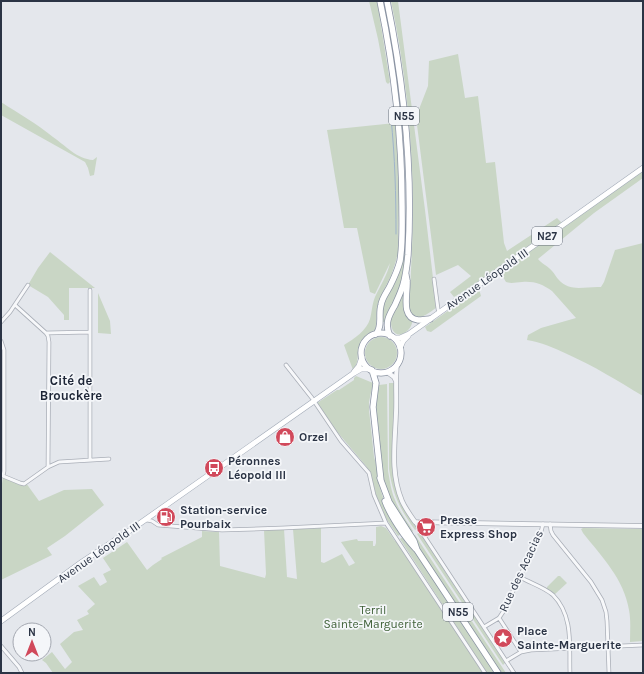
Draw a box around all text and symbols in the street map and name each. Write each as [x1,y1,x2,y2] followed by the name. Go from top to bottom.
[389,107,419,125] road number: N55
[532,227,562,245] road number: N27
[443,245,531,313] street label: Avenue Léopold III
[40,373,102,403] district label: Cité de Brouckère
[274,426,296,448] shop icon: Orzel
[299,430,328,444] place label: Orzel
[228,454,286,482] place label: Péronnes Léopold III
[203,457,225,479] bus stop icon: Péronnes Léopold III
[180,503,267,531] place label: Station-service Pourbaix
[155,506,177,528] fuel station icon: Station-service Pourbaix
[440,513,517,541] place label: Presse Express Shop
[415,516,437,538] supermarket icon: Presse Express Shop
[55,518,143,586] street label: Avenue Léopold III
[496,528,546,614] street label: Rue des Acacias
[323,603,423,631] park label: Terril Sainte-Marguerite
[443,603,473,621] road number: N55
[12,622,52,662] north arrow
[517,624,621,652] place label: Place Sainte-Marguerite
[28,626,36,639] text: N
[492,627,514,649] place icon: Place Sainte-Marguerite

